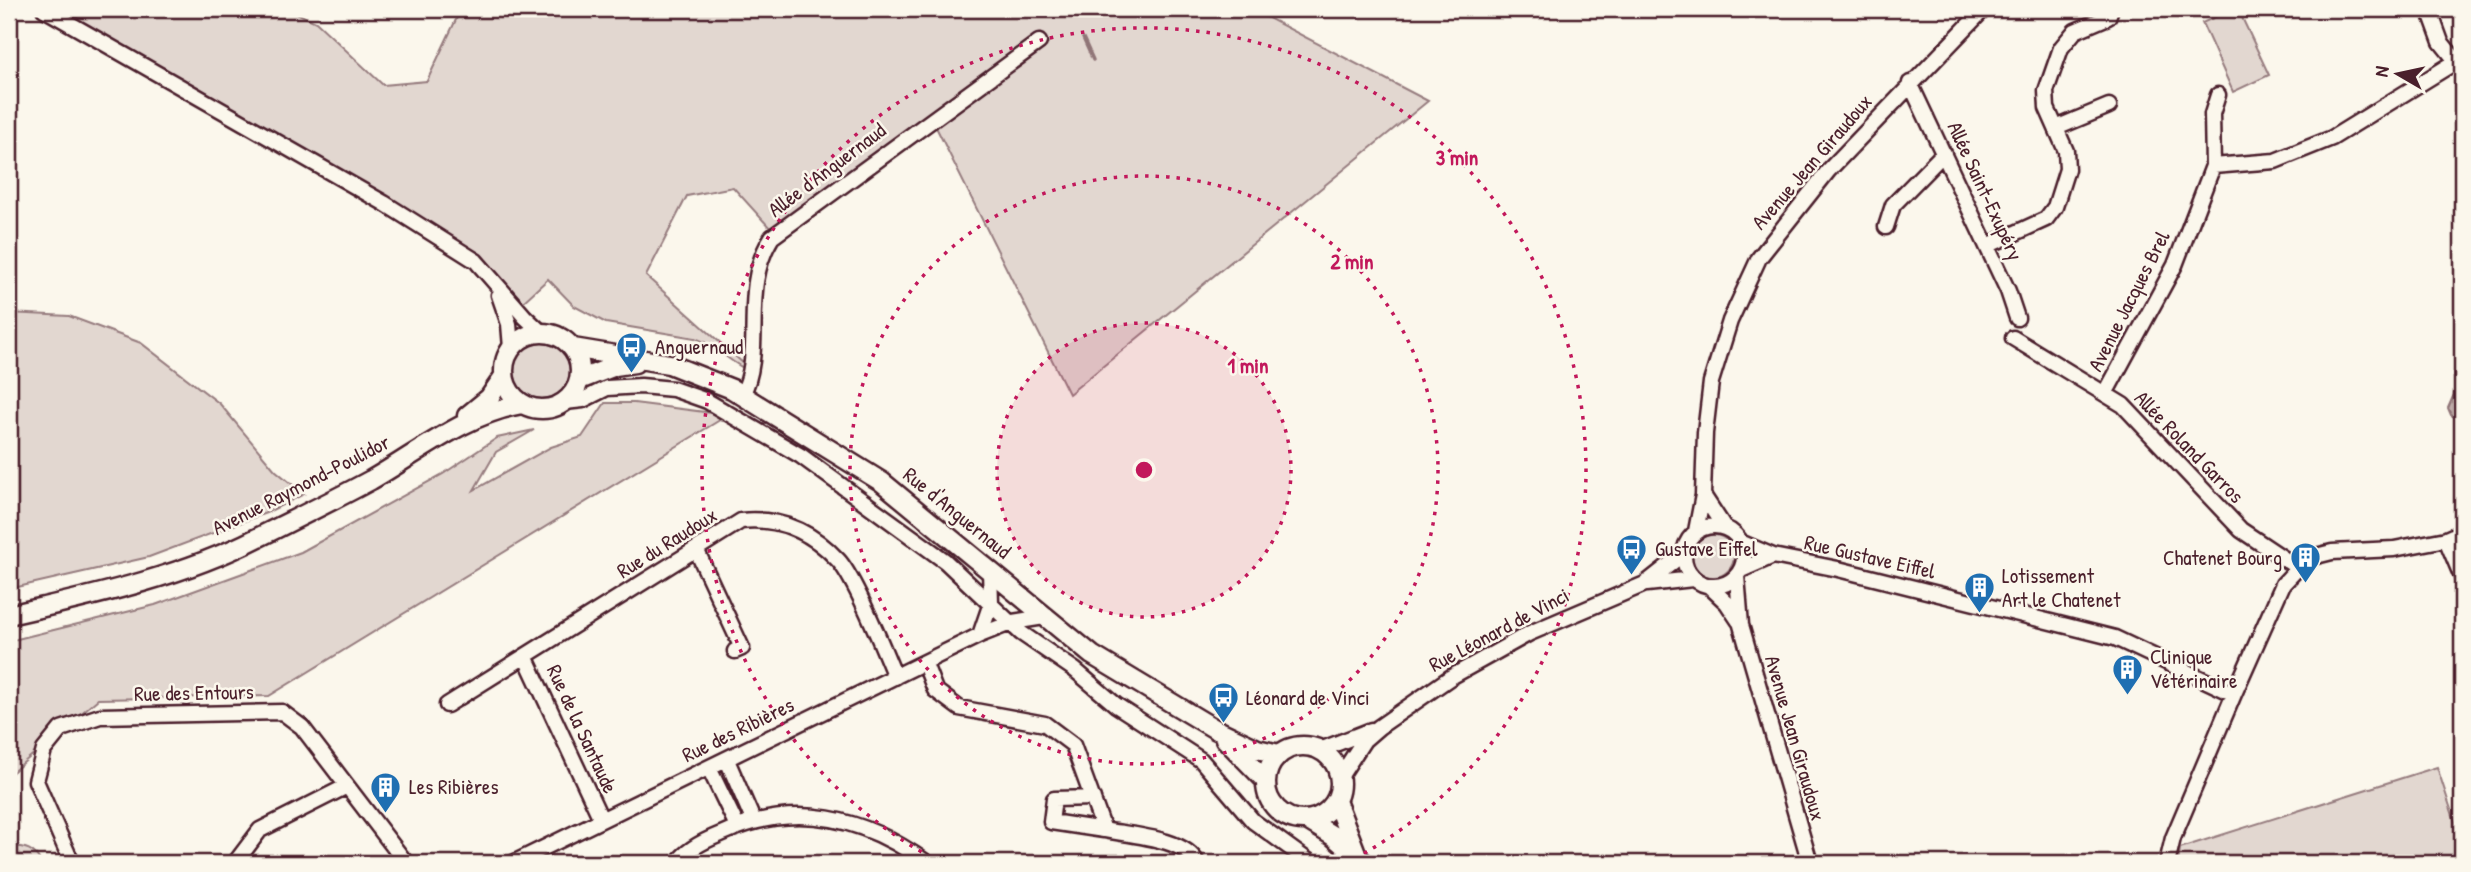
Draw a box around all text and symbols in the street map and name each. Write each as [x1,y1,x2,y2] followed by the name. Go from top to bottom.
[2362,38,2432,108] north arrow
[2368,64,2395,78] text: N
[1745,88,1879,236] street label: Avenue Jean Giraudoux
[762,116,892,224] street label: Allée d'Anguernaud
[1941,117,2030,265] street label: Allée Saint-Exupéry
[1436,143,1478,172] text: 3 min
[2081,225,2177,376] street label: Avenue Jacques Brel
[1330,247,1374,276] text: 2 min
[615,330,649,374] bus stop icon: Anguernaud
[655,332,743,361] place label: Anguernaud
[1228,351,1268,380] text: 1 min
[2128,384,2251,509] street label: Allée Roland Garros
[207,427,395,542] street label: Avenue Raymond-Poulidor
[1132,458,1156,482] centre of rings
[897,460,1017,565] street label: Rue d'Anguernaud
[611,500,722,585] street label: Rue du Raudoux
[1802,527,1939,586] street label: Rue Gustave Eiffel
[1615,532,1649,576] bus stop icon: Gustave Eiffel
[1655,534,1758,563] place label: Gustave Eiffel
[2288,541,2322,585] building icon: Chatenet Bourg
[2163,543,2282,572] place label: Chatenet Bourg
[2002,561,2121,614] place label: Lotissement Art le Chatenet
[1962,571,1996,615] building icon: Lotissement Art le Chatenet
[1424,580,1574,679] street label: Rue Léonard de Vinci
[2150,642,2237,695] place label: Clinique Vétérinaire
[1758,652,1833,824] street label: Avenue Jean Giraudoux
[2110,652,2144,696] building icon: Clinique Vétérinaire
[540,660,625,798] street label: Rue de la Santaude
[134,677,254,708] street label: Rue des Entours
[1206,681,1240,725] bus stop icon: Léonard de Vinci
[1246,683,1370,712] place label: Léonard de Vinci
[677,690,799,769] street label: Rue des Ribières
[369,770,403,814] building icon: Les Ribières
[409,772,499,801] place label: Les Ribières

